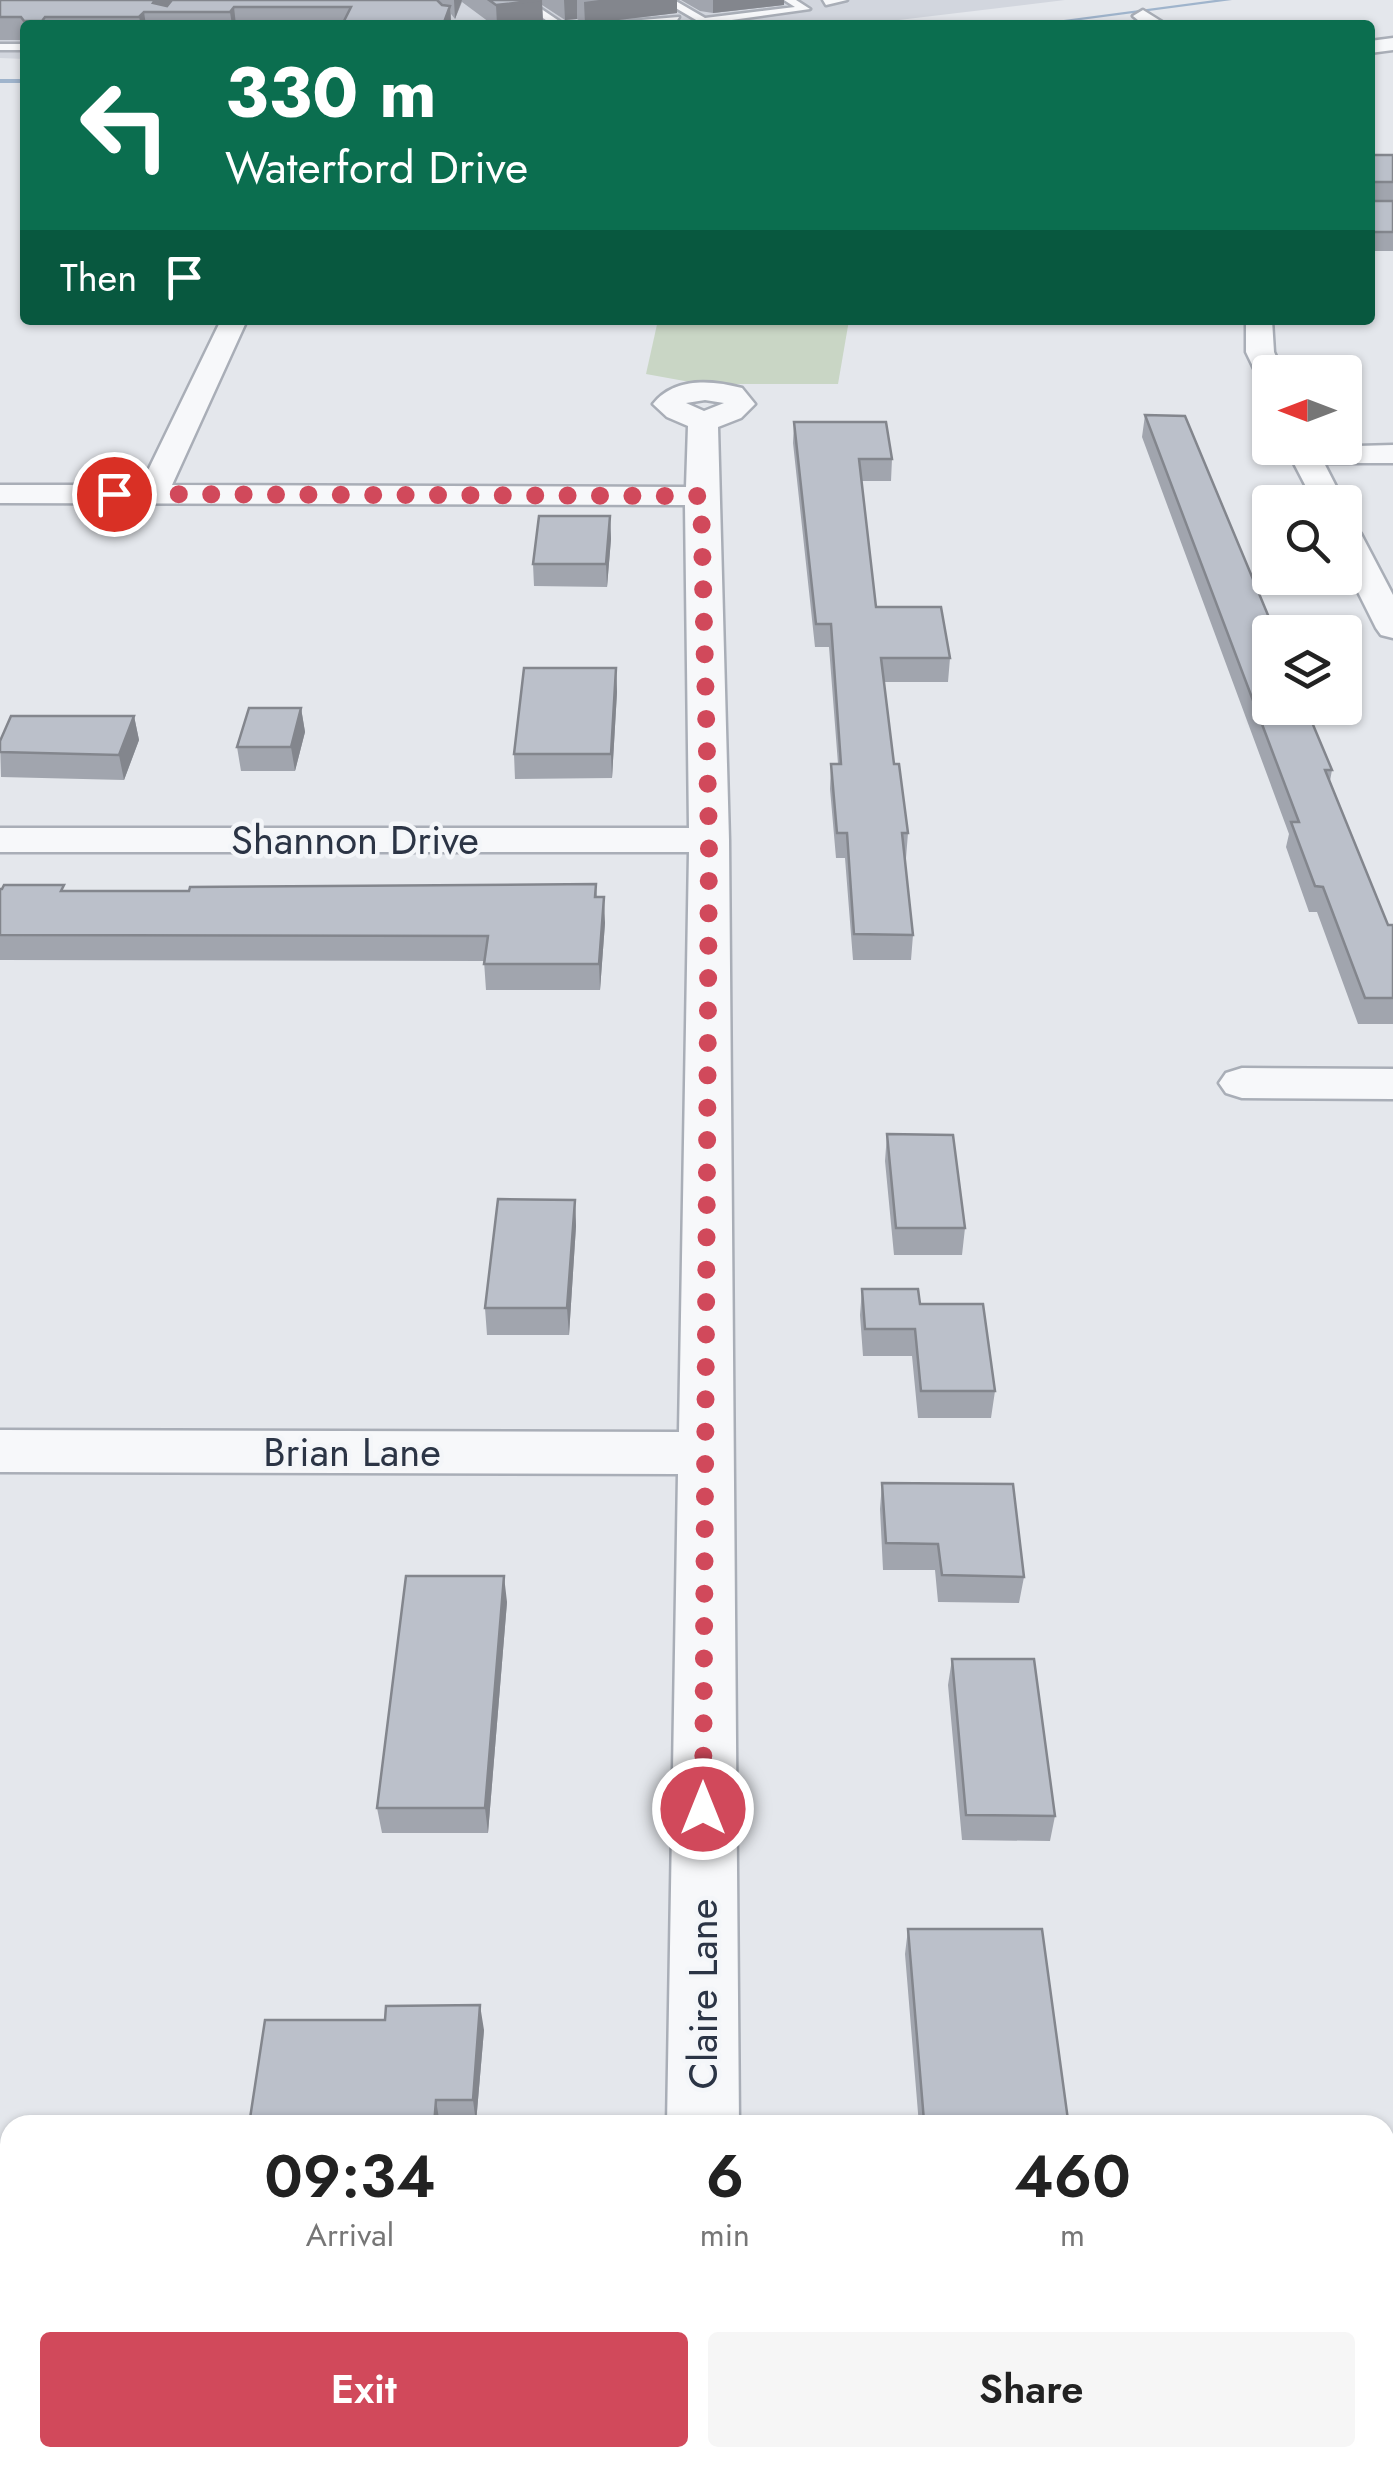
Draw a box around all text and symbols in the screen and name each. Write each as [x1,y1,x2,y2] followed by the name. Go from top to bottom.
[225,42,437,143] text: 330 m
[60,60,190,190] icon: left
[225,135,528,200] text: Waterford Drive
[60,250,137,305] text: Then
[157,250,212,305] icon: arrive
[1252,355,1362,465] north arrow
[1252,355,1362,725] map controls
[72,452,157,537] pin
[87,467,142,522] icon: arrive
[1252,485,1362,595] button: search
[1252,615,1362,725] button: layers
[231,811,479,869] street label: Shannon Drive
[263,1423,441,1481] street label: Brian Lane
[651,1757,755,1861] position arrow
[674,1899,732,2089] street label: Claire Lane
[264,2133,436,2220] text: 09:34
[706,2133,744,2220] text: 6
[1014,2133,1131,2220] text: 460
[306,2212,394,2258] text: Arrival
[700,2212,750,2258] text: min
[1060,2212,1085,2258] text: m
[40,2332,688,2447] button: Exit
[708,2332,1355,2447] button: Share

